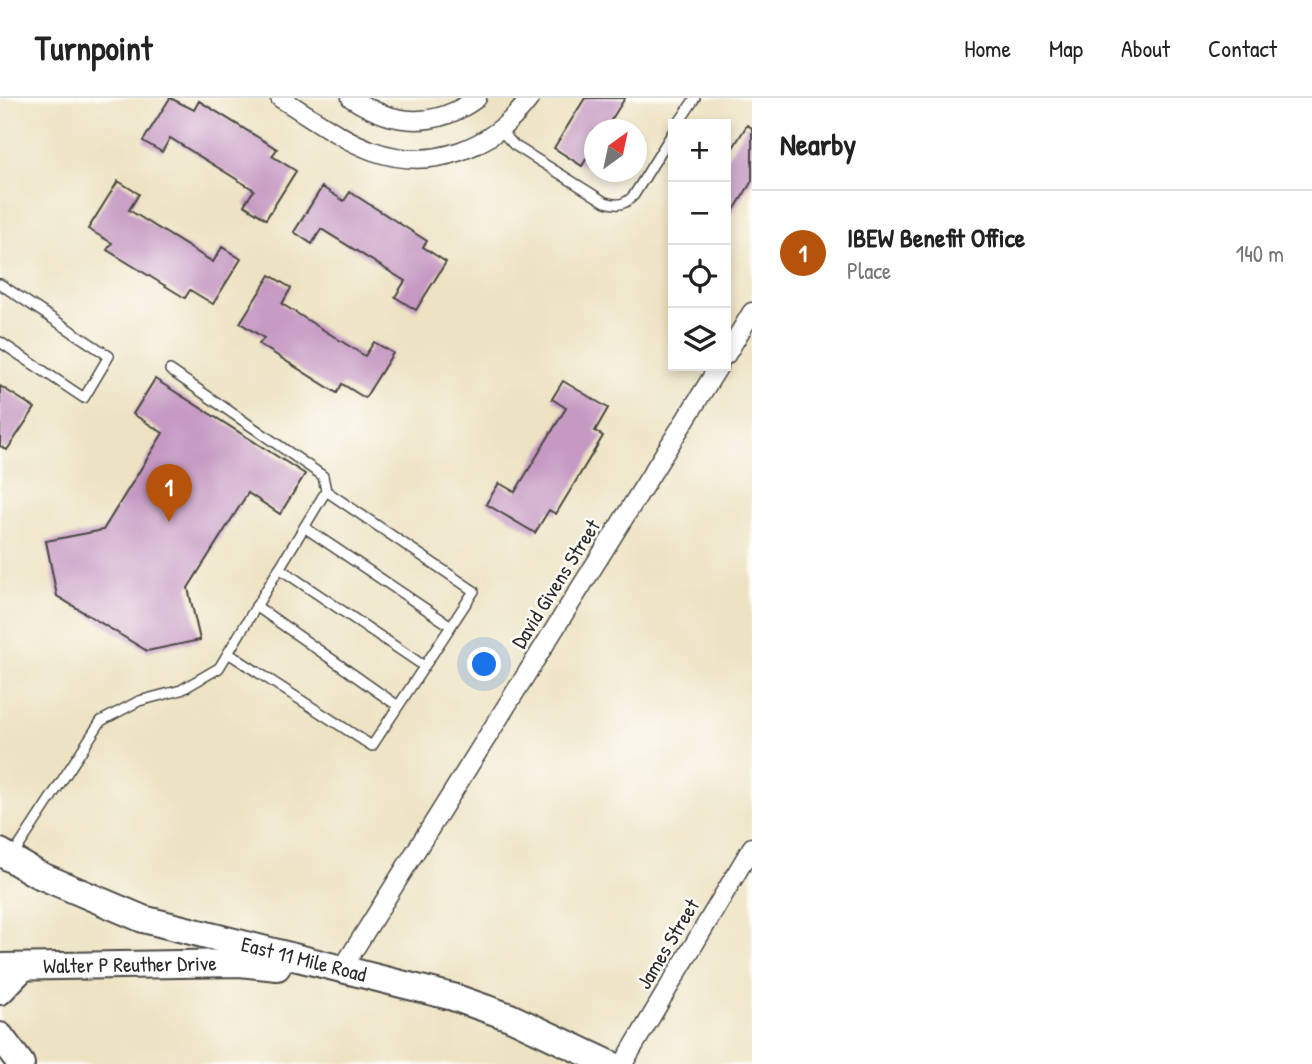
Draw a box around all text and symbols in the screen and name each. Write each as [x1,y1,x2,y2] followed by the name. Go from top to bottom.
[35,26,152,70] text: Turnpoint
[964,32,1011,64] text: Home
[1049,32,1083,64] text: Map
[1121,32,1170,64] text: About
[1208,32,1277,64] text: Contact
[584,119,647,182] north arrow
[668,119,731,371] map controls
[668,119,731,182] button: +
[780,124,856,164] text: Nearby
[668,182,731,245] button: −
[847,220,1025,255] text: IBEW Benefit Office
[799,238,807,269] text: 1
[1236,238,1284,269] text: 140 m
[668,245,731,308] button: locate
[847,255,891,286] text: Place
[668,308,731,371] button: layers
[146,464,192,522] pin: 1
[504,513,607,654] street label: David Givens Street
[467,647,501,681] your location
[629,893,706,994] street label: James Street
[238,929,370,989] street label: East 11 Mile Road
[43,948,217,980] street label: Walter P Reuther Drive

